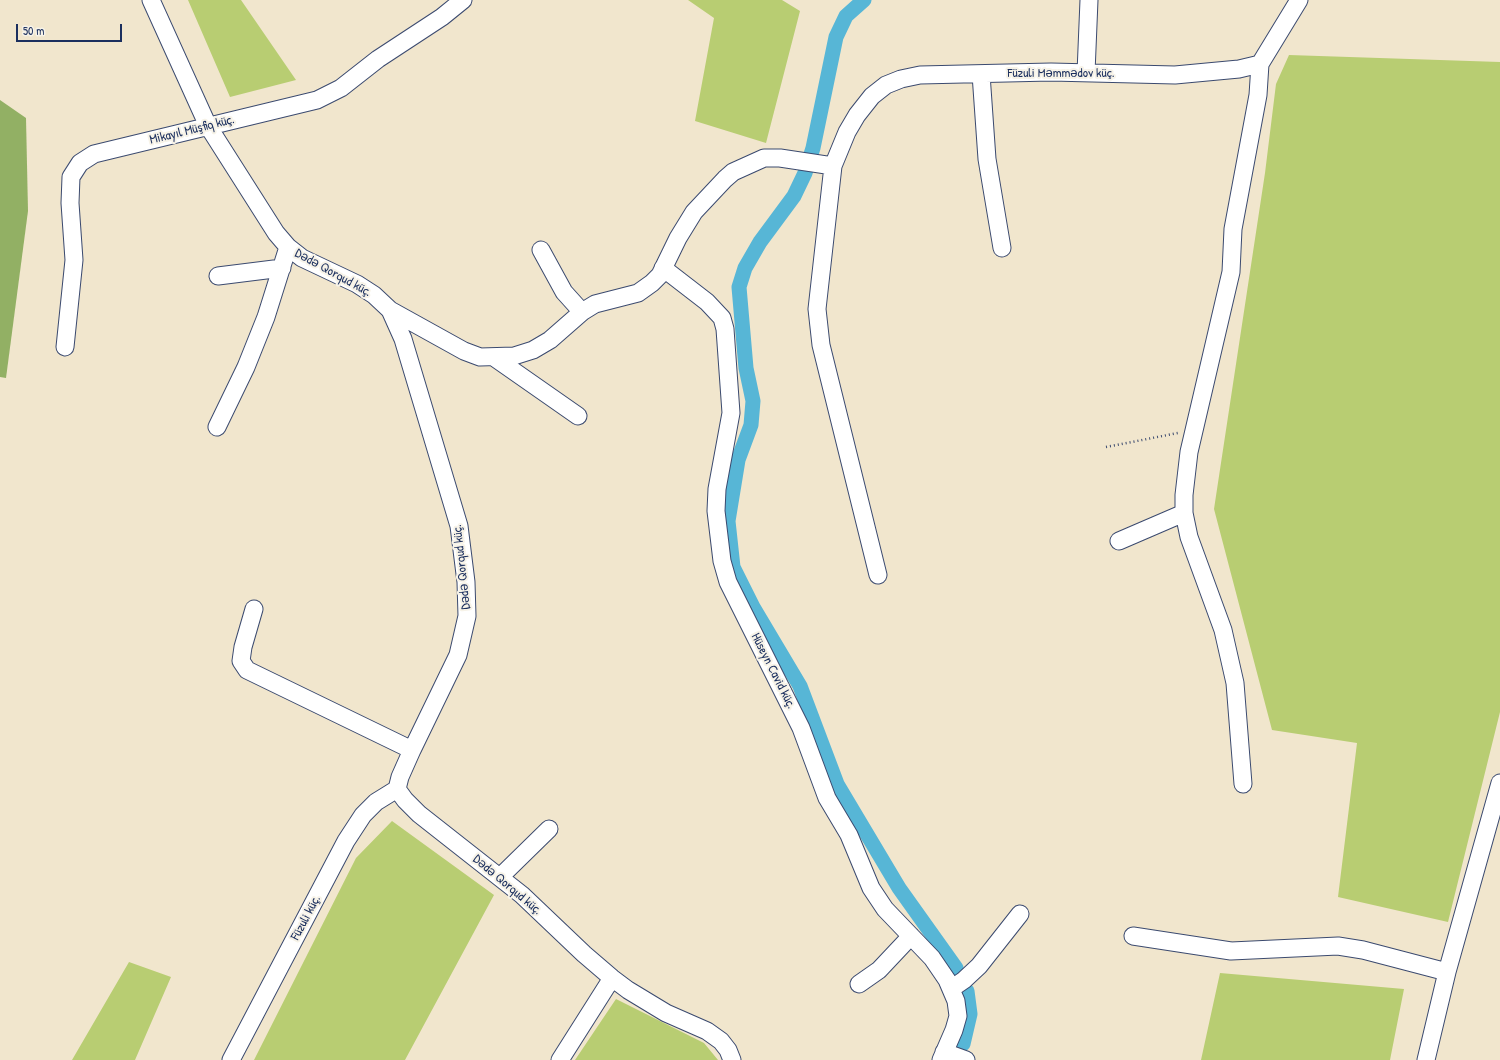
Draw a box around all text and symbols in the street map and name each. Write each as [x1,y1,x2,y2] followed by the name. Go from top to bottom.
[18,16,124,42] scale bar
[23,22,44,39] text: 50 m
[1008,66,1114,82] street label: Füzuli Məmmədov küç.
[148,112,236,148] street label: Mikayıl Müşfiq küç.
[292,246,374,300] street label: Dədə Qorqud küç.
[450,524,474,610] street label: Dədə Qorqud küç.
[747,631,799,711] street label: Hüseyn Cavid küç.
[469,852,545,918] street label: Dədə Qorqud küç.
[288,893,324,943] street label: Füzuli küç.

